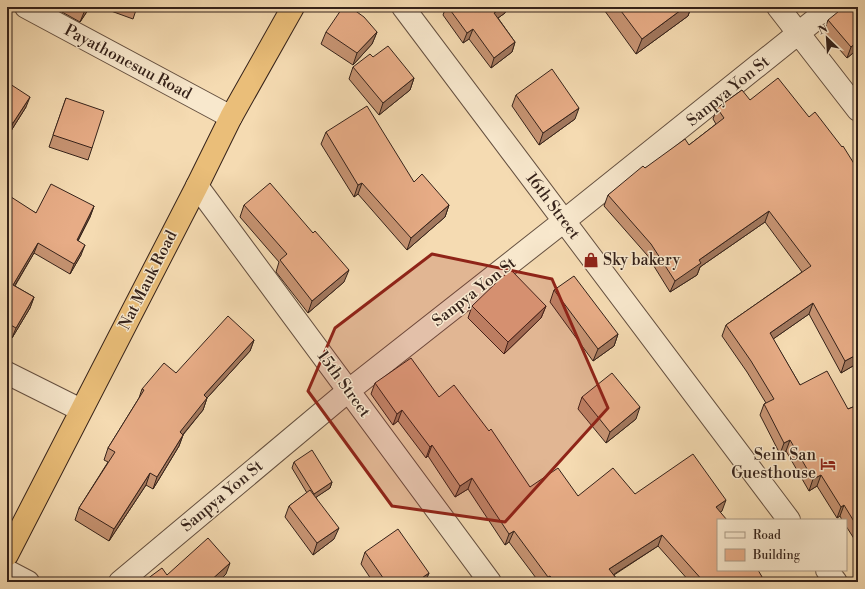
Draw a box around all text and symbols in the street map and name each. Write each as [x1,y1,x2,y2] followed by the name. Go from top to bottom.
[807,18,847,58] north arrow
[61,20,195,104] street label: Payathonesuu Road
[816,22,830,38] text: N
[683,51,774,131] street label: Sanpya Yon St
[521,169,585,243] street label: 16th Street
[114,227,182,333] street label: Nat Mauk Road
[603,250,680,270] place label: Sky bakery
[582,251,600,269] shop icon: Sky bakery
[428,253,520,331] street label: Sanpya Yon St
[313,347,375,422] street label: 15th Street
[731,445,816,483] place label: Sein San Guesthouse
[819,455,837,473] hotel icon: Sein San Guesthouse
[177,456,267,536] street label: Sanpya Yon St
[717,519,847,571] legend
[753,528,781,543] text: Road
[752,548,801,563] text: Building

